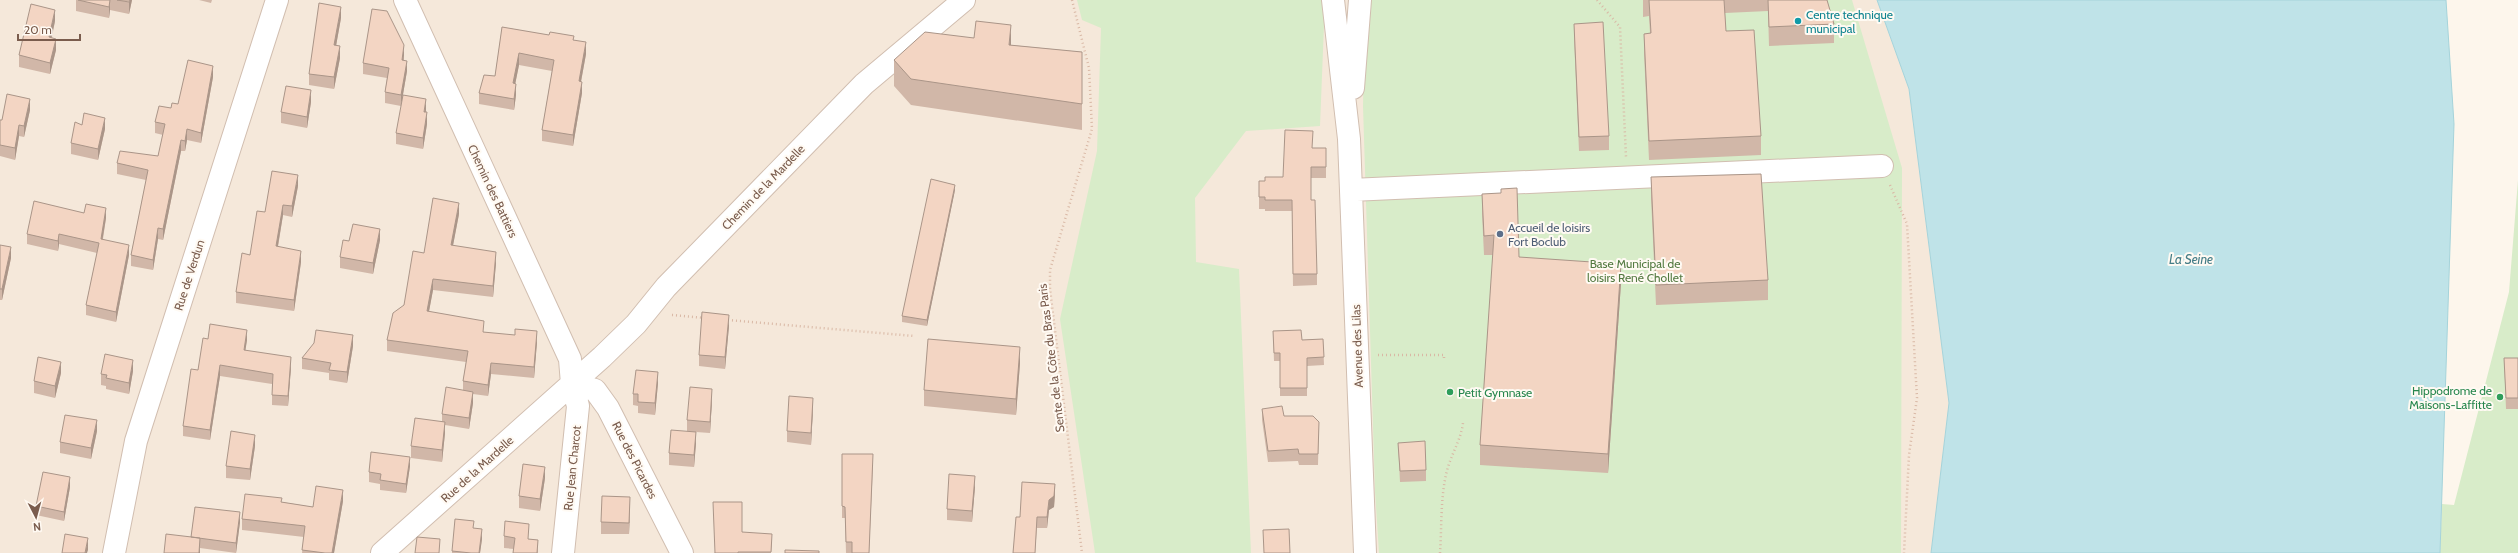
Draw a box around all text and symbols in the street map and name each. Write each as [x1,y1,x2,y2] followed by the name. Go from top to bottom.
[1806,7,1893,36] place label: Centre technique municipal
[18,16,80,42] scale bar
[1793,16,1803,26] marker: Centre technique municipal
[24,22,52,37] text: 20 m
[718,141,808,233] street label: Chemin de la Mardelle
[465,142,521,240] street label: Chemin des Battiers
[1508,220,1590,249] place label: Accueil de loisirs Fort Boclub
[1495,229,1505,239] marker: Accueil de loisirs Fort Boclub
[170,237,208,312] street label: Rue de Verdun
[2169,251,2213,267] water label: La Seine
[1587,256,1683,285] park label: Base Municipal de loisirs René Chollet
[1034,283,1068,433] street label: Sente de la Côte du Bras Paris
[1348,304,1366,388] street label: Avenue des Lilas
[2409,383,2492,412] place label: Hippodrome de Maisons-Laffitte
[1458,385,1532,400] place label: Petit Gymnase
[1445,387,1455,397] marker: Petit Gymnase
[2495,392,2505,402] marker: Hippodrome de Maisons-Laffitte
[609,419,661,501] street label: Rue des Picardes
[560,425,584,511] street label: Rue Jean Charcot
[438,432,516,506] street label: Rue de la Mardelle
[16,497,56,537] north arrow
[32,520,42,534] text: N

